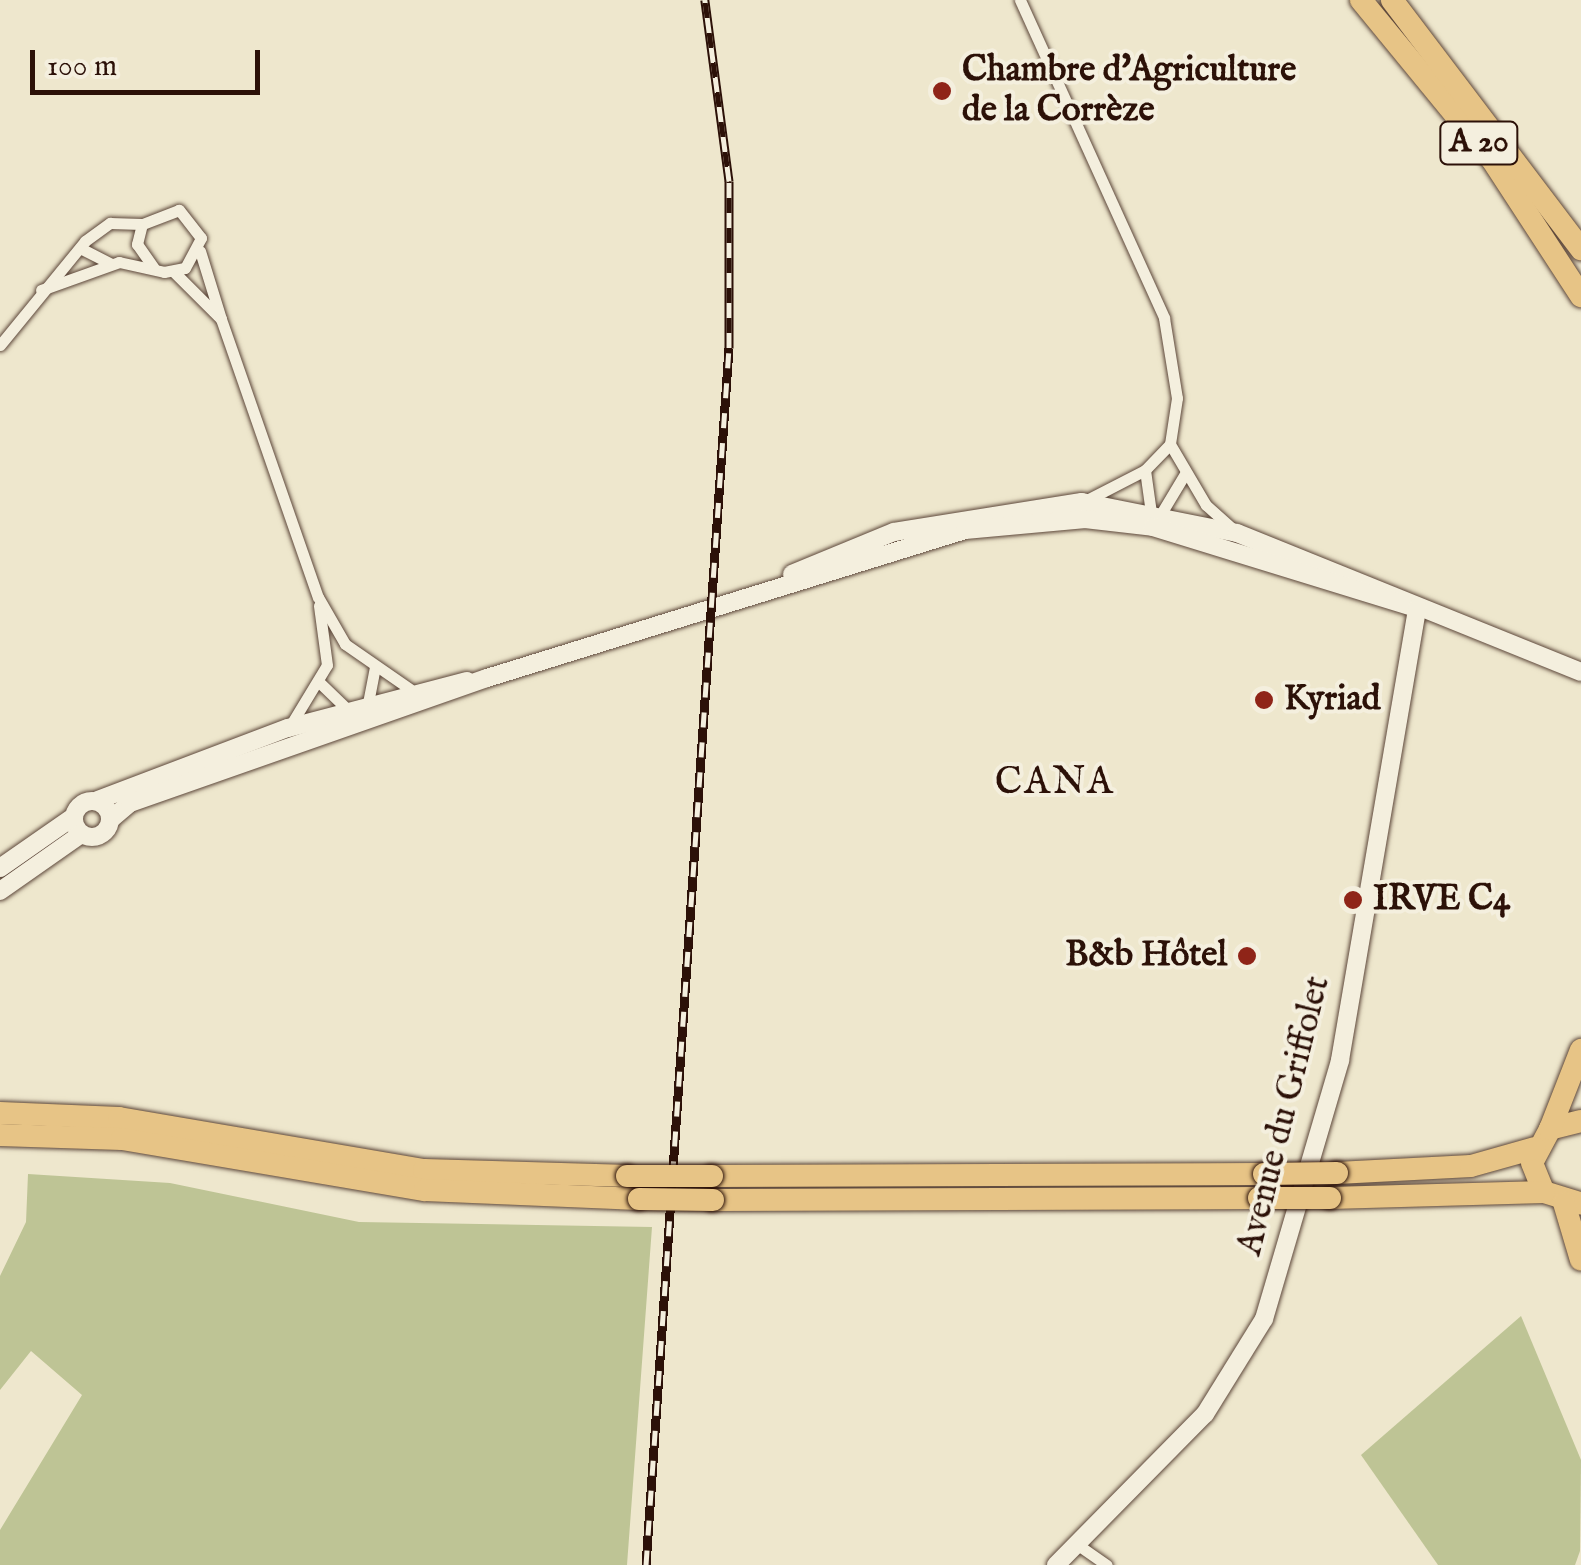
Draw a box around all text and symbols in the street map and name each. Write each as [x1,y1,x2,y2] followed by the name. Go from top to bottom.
[35,30,265,92] scale bar
[47,48,117,86] text: 100 m
[962,50,1296,132] place label: Chambre d'Agriculture de la Corrèze
[931,80,953,102] marker: Chambre d'Agriculture de la Corrèze
[1439,116,1519,170] road number: A 20
[1284,679,1380,721] place label: Kyriad
[1253,689,1275,711] marker: Kyriad
[995,761,1115,807] district label: CANA
[1373,879,1510,921] place label: IRVE C4
[1342,889,1364,911] marker: IRVE C4
[1065,935,1227,977] place label: B&b Hôtel
[1236,945,1258,967] marker: B&b Hôtel
[1230,972,1340,1260] street label: Avenue du Griffolet

